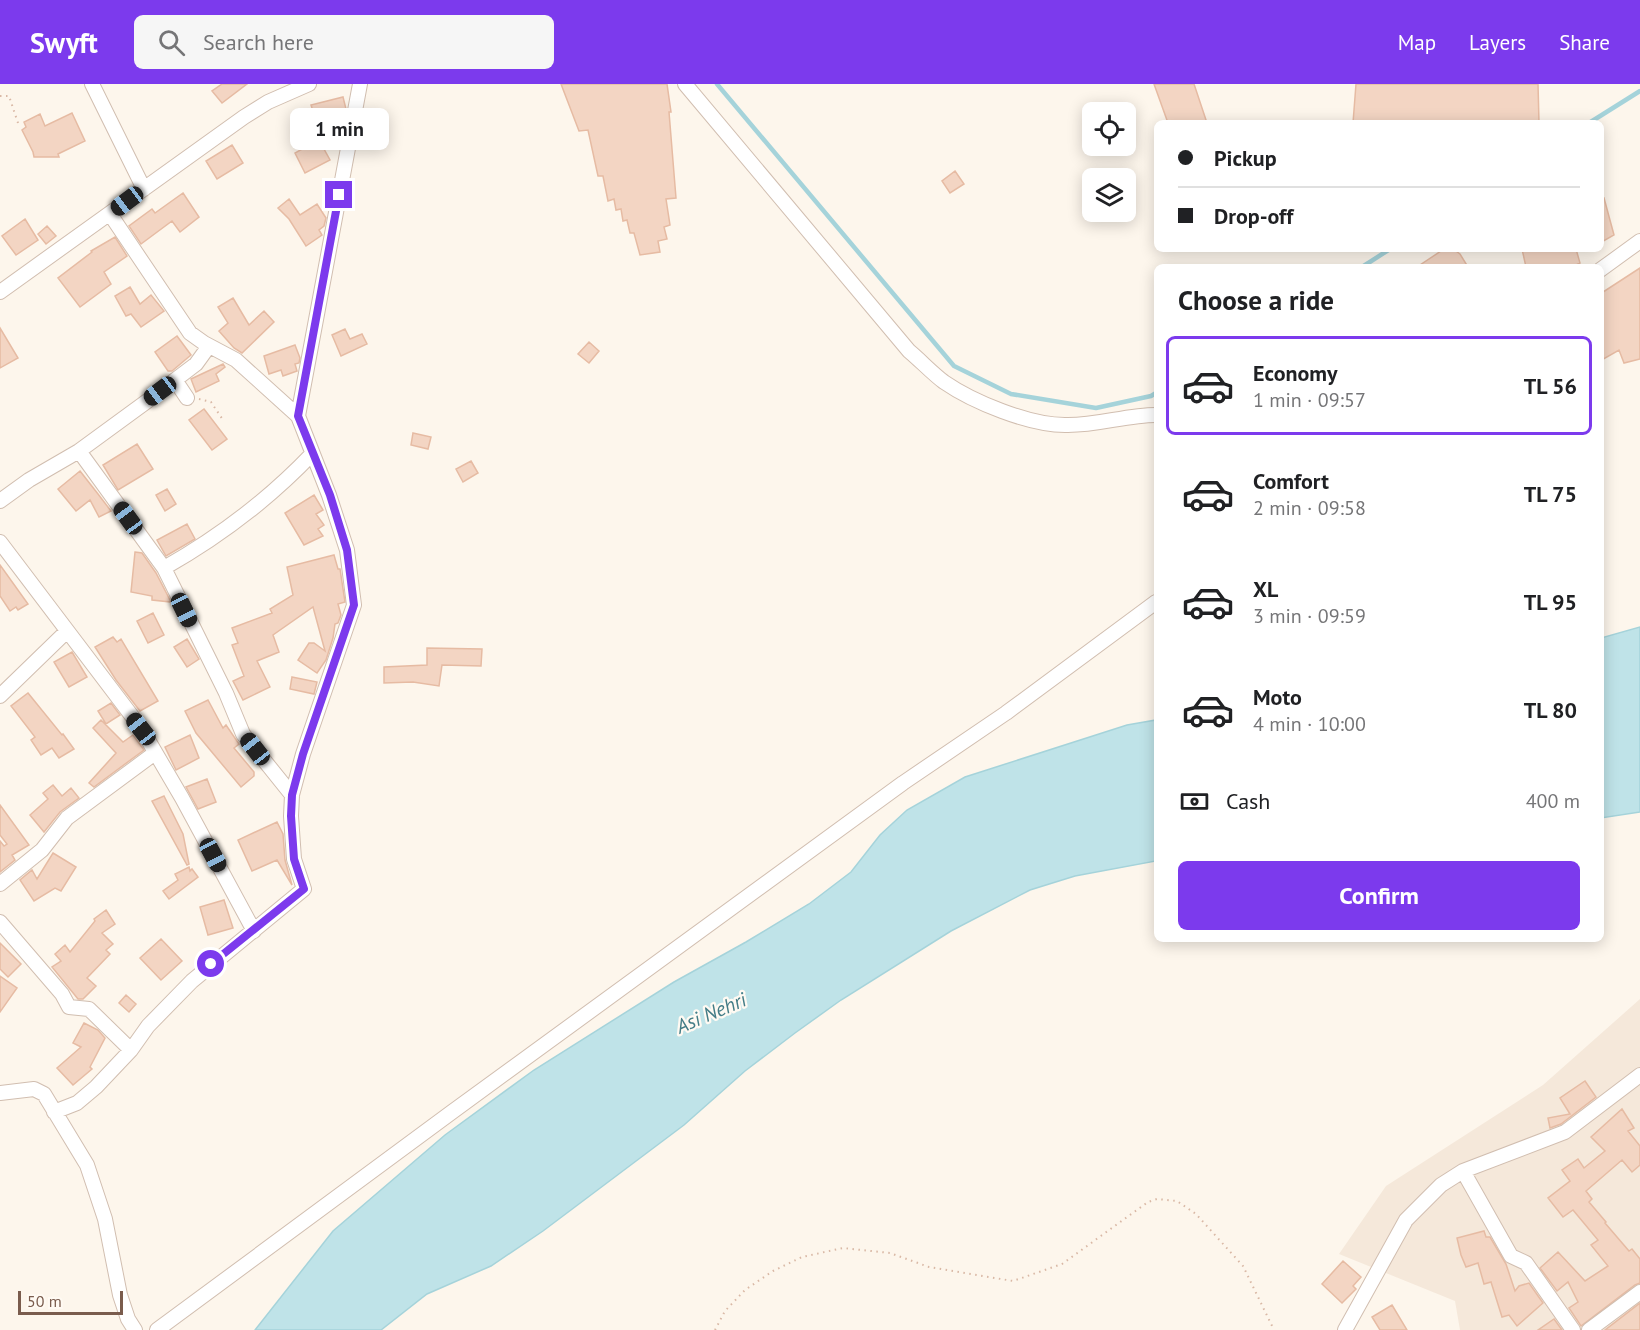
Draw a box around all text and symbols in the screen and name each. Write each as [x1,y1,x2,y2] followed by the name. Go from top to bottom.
[134,15,554,69] search box
[30,24,98,61] text: Swyft
[155,26,188,59] icon: search
[203,28,314,56] text: Search here
[1398,29,1436,56] text: Map
[1469,29,1526,56] text: Layers
[1559,29,1610,56] text: Share
[1082,102,1136,222] map controls
[1082,102,1136,156] button: locate
[290,108,388,150] callout: 1 min
[315,116,364,142] text: 1 min
[1214,144,1277,172] text: Pickup
[1082,168,1136,222] button: layers
[325,181,352,208] route end
[107,183,147,219] car
[1214,202,1293,230] text: Drop-off
[1178,283,1334,317] text: Choose a ride
[1181,359,1235,413] icon: car
[1253,359,1337,387] text: Economy
[1524,372,1577,400] text: TL 56
[140,373,180,409] car
[1253,387,1366,413] text: 1 min · 09:57
[1181,467,1235,521] icon: car
[1253,467,1329,495] text: Comfort
[1524,480,1577,508] text: TL 75
[1253,495,1366,521] text: 2 min · 09:58
[110,498,146,538] car
[1181,575,1235,629] icon: car
[1253,575,1278,603] text: XL
[1524,588,1577,616] text: TL 95
[168,590,200,630] car
[1253,603,1366,629] text: 3 min · 09:59
[1181,683,1235,737] icon: car
[1253,683,1302,711] text: Moto
[1524,696,1577,724] text: TL 80
[123,709,159,749] car
[1253,711,1366,737] text: 4 min · 10:00
[237,729,273,769] car
[1178,785,1211,818] icon: cash
[1226,787,1270,815] text: Cash
[1526,788,1580,814] text: 400 m
[197,835,229,875] car
[1178,861,1580,930] button: Confirm
[197,950,224,977] route start
[671,986,751,1040] water label: Asi Nehri
[18,1288,123,1316] scale bar
[27,1291,62,1311] text: 50 m

